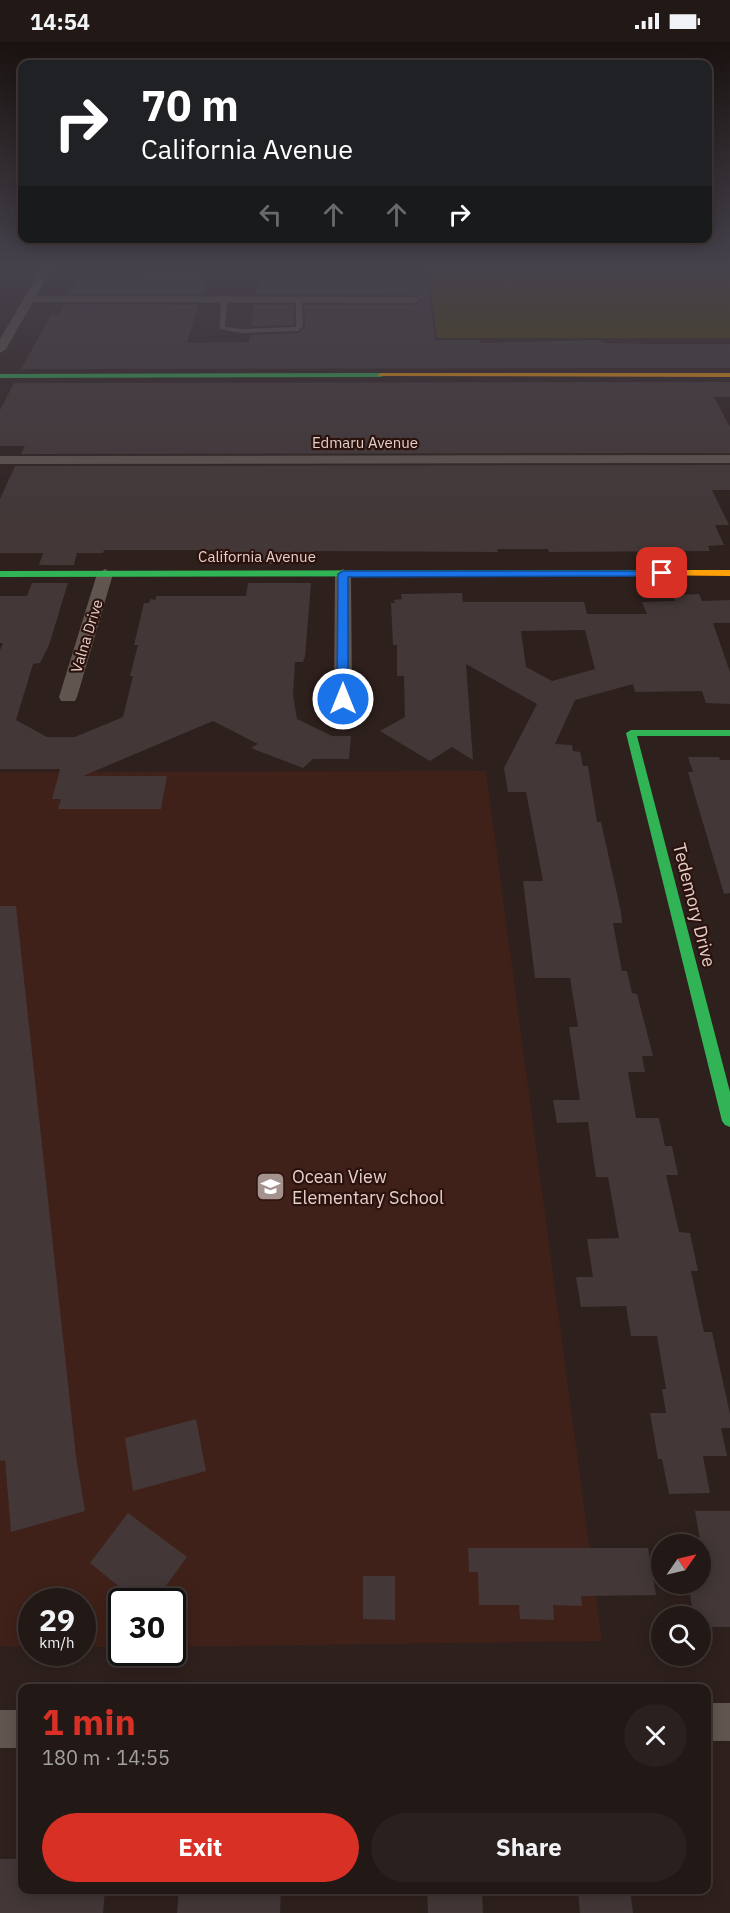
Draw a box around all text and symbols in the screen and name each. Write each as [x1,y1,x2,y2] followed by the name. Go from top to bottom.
[30,7,90,36] text: 14:54
[141,78,239,133] text: 70 m
[42,84,120,162] icon: right
[141,131,353,166] text: California Avenue
[254,198,287,231] icon: left
[317,198,350,231] icon: ahead
[380,198,413,231] icon: ahead
[443,198,476,231] icon: right
[312,433,418,452] street label: Edmaru Avenue
[198,547,316,566] street label: California Avenue
[636,547,687,598] pin
[645,556,678,589] icon: arrive
[66,597,107,675] street label: Valna Drive
[311,667,375,731] position arrow
[668,841,721,969] street label: Tedemory Drive
[292,1165,444,1209] place label: Ocean View Elementary School
[255,1171,287,1203] school or university icon: Ocean View Elementary School
[651,1534,711,1594] north arrow
[651,1534,711,1666] map controls
[108,1588,186,1666] speed limit sign: 30
[39,1600,75,1639] text: 29
[651,1606,711,1666] button: search
[39,1633,75,1652] text: km/h
[42,1698,136,1745] text: 1 min
[624,1704,687,1767] button: close
[42,1744,170,1771] text: 180 m · 14:55
[42,1813,359,1882] button: Exit
[371,1813,687,1882] button: Share

